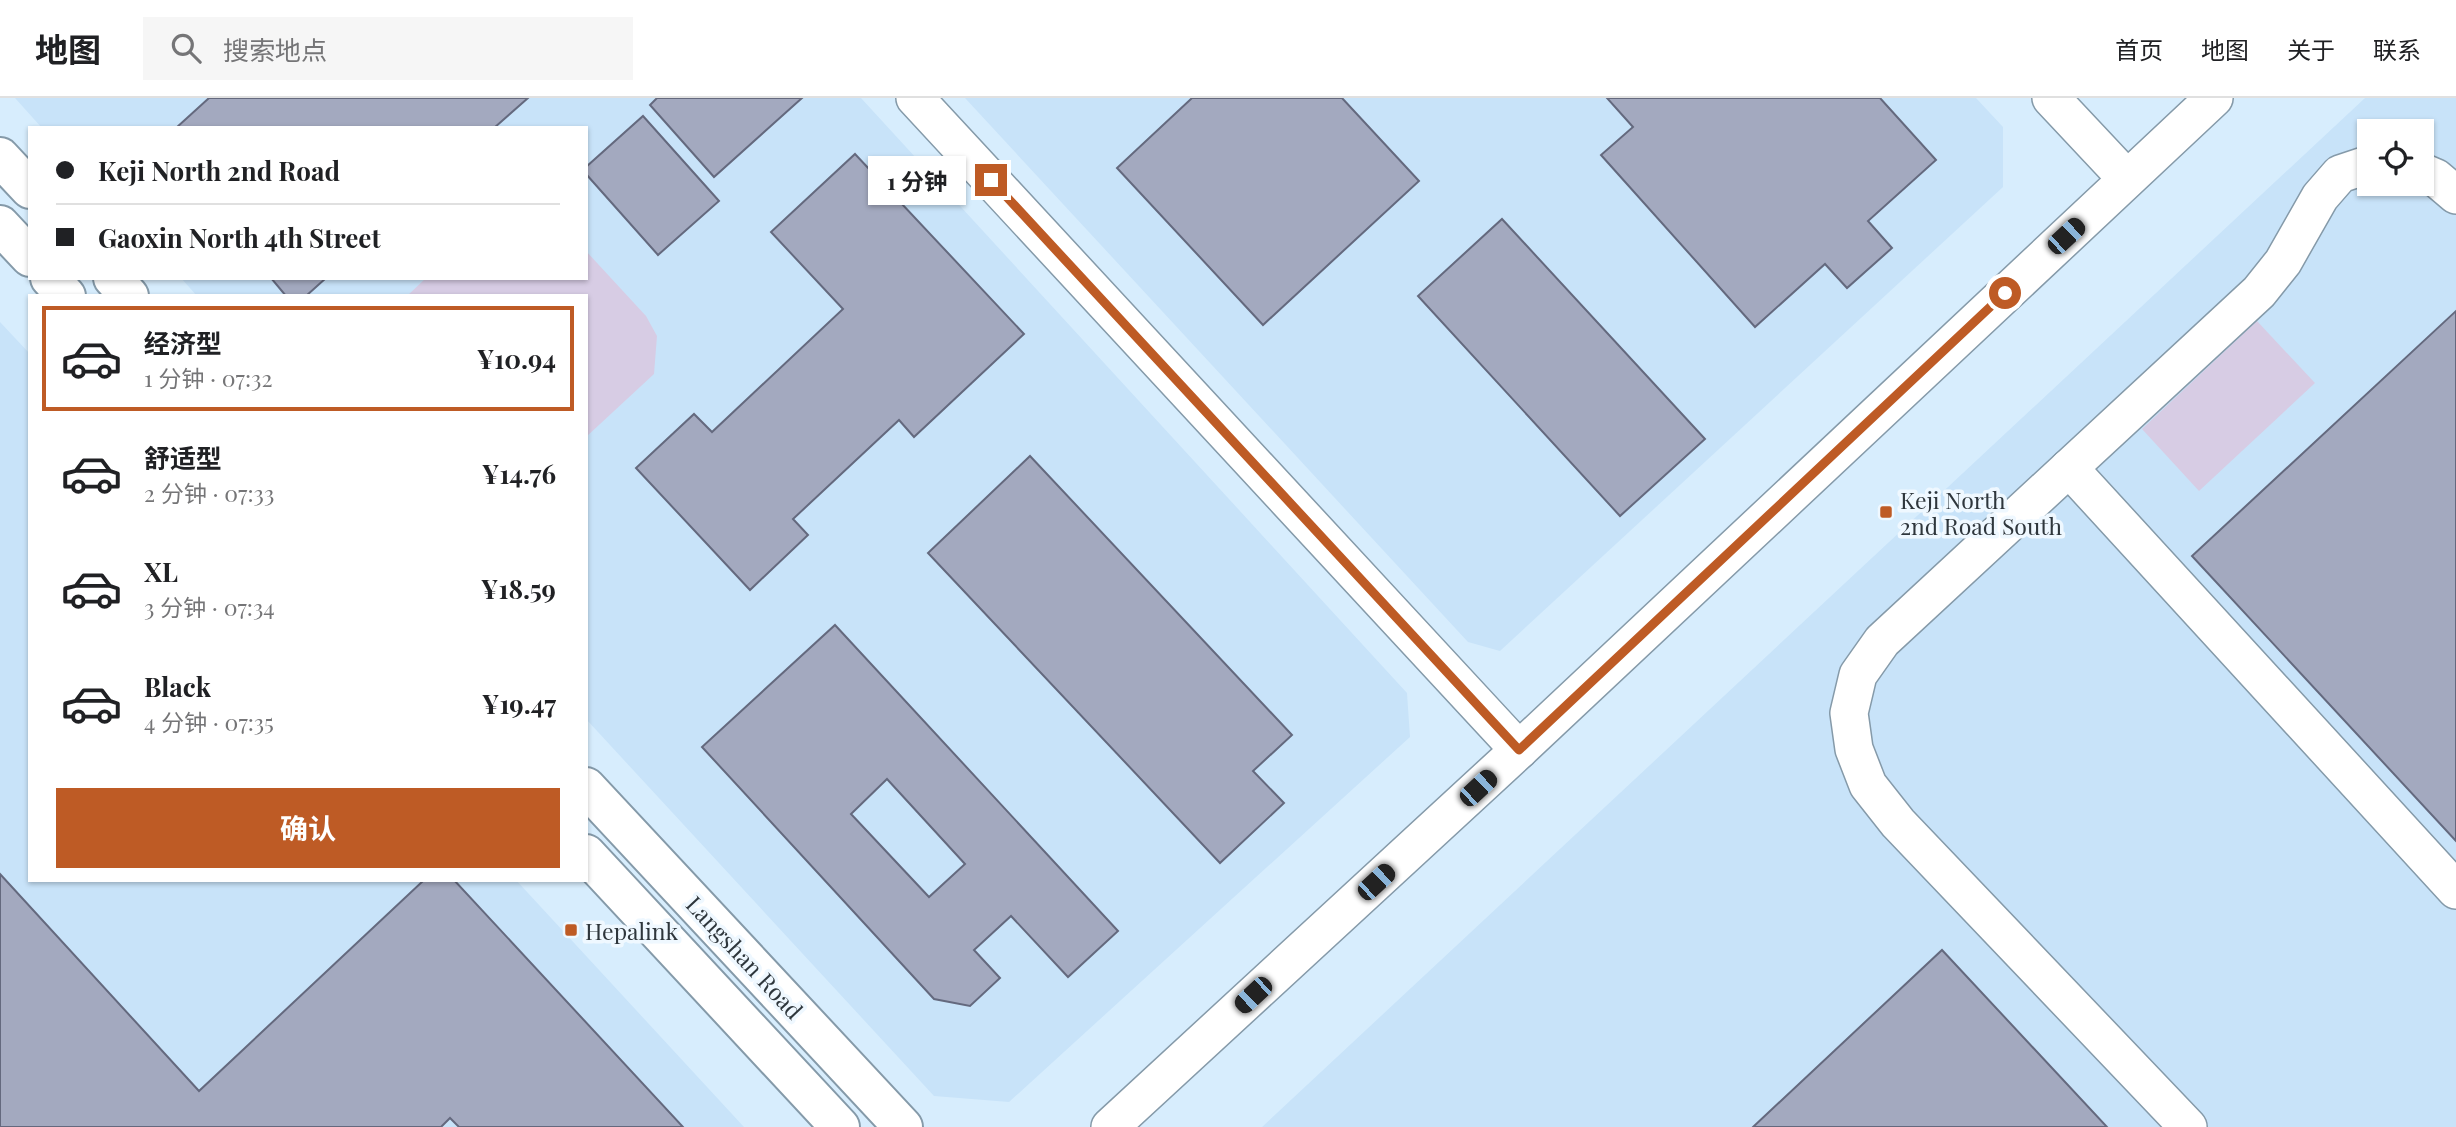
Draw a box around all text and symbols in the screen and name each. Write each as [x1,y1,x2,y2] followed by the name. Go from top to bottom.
[143,17,633,80] search box
[35,26,101,70] text: 地图
[167,29,205,67] icon: search
[223,32,327,67] text: 搜索地点
[2115,33,2163,65] text: 首页
[2201,33,2249,65] text: 地图
[2287,33,2335,65] text: 关于
[2373,33,2421,65] text: 联系
[2357,119,2434,196] map controls
[2357,119,2434,196] button: locate
[98,153,340,188] text: Keji North 2nd Road
[869,155,967,204] callout: 1 分钟
[975,164,1007,196] route end
[887,165,947,196] text: 1 分钟
[2044,214,2089,258] car
[98,220,381,255] text: Gaoxin North 4th Street
[1989,277,2021,309] route start
[144,325,222,360] text: 经济型
[60,327,123,390] icon: car
[477,341,556,376] text: ¥10.94
[144,362,272,393] text: 1 分钟 · 07:32
[144,440,222,475] text: 舒适型
[60,442,123,505] icon: car
[482,456,556,491] text: ¥14.76
[144,477,274,508] text: 2 分钟 · 07:33
[1900,484,2062,541] place label: Keji North 2nd Road South
[1878,504,1894,520] marker: Keji North 2nd Road South
[144,554,178,589] text: XL
[60,557,123,620] icon: car
[481,571,556,606] text: ¥18.59
[144,591,275,622] text: 3 分钟 · 07:34
[144,669,211,704] text: Black
[60,672,123,735] icon: car
[482,686,556,721] text: ¥19.47
[144,706,274,737] text: 4 分钟 · 07:35
[1456,766,1501,810] car
[56,788,560,868] button: 确认
[1354,860,1399,904] car
[680,889,810,1025] street label: Langshan Road
[585,915,679,946] place label: Hepalink
[563,922,579,938] marker: Hepalink
[1231,973,1276,1017] car

